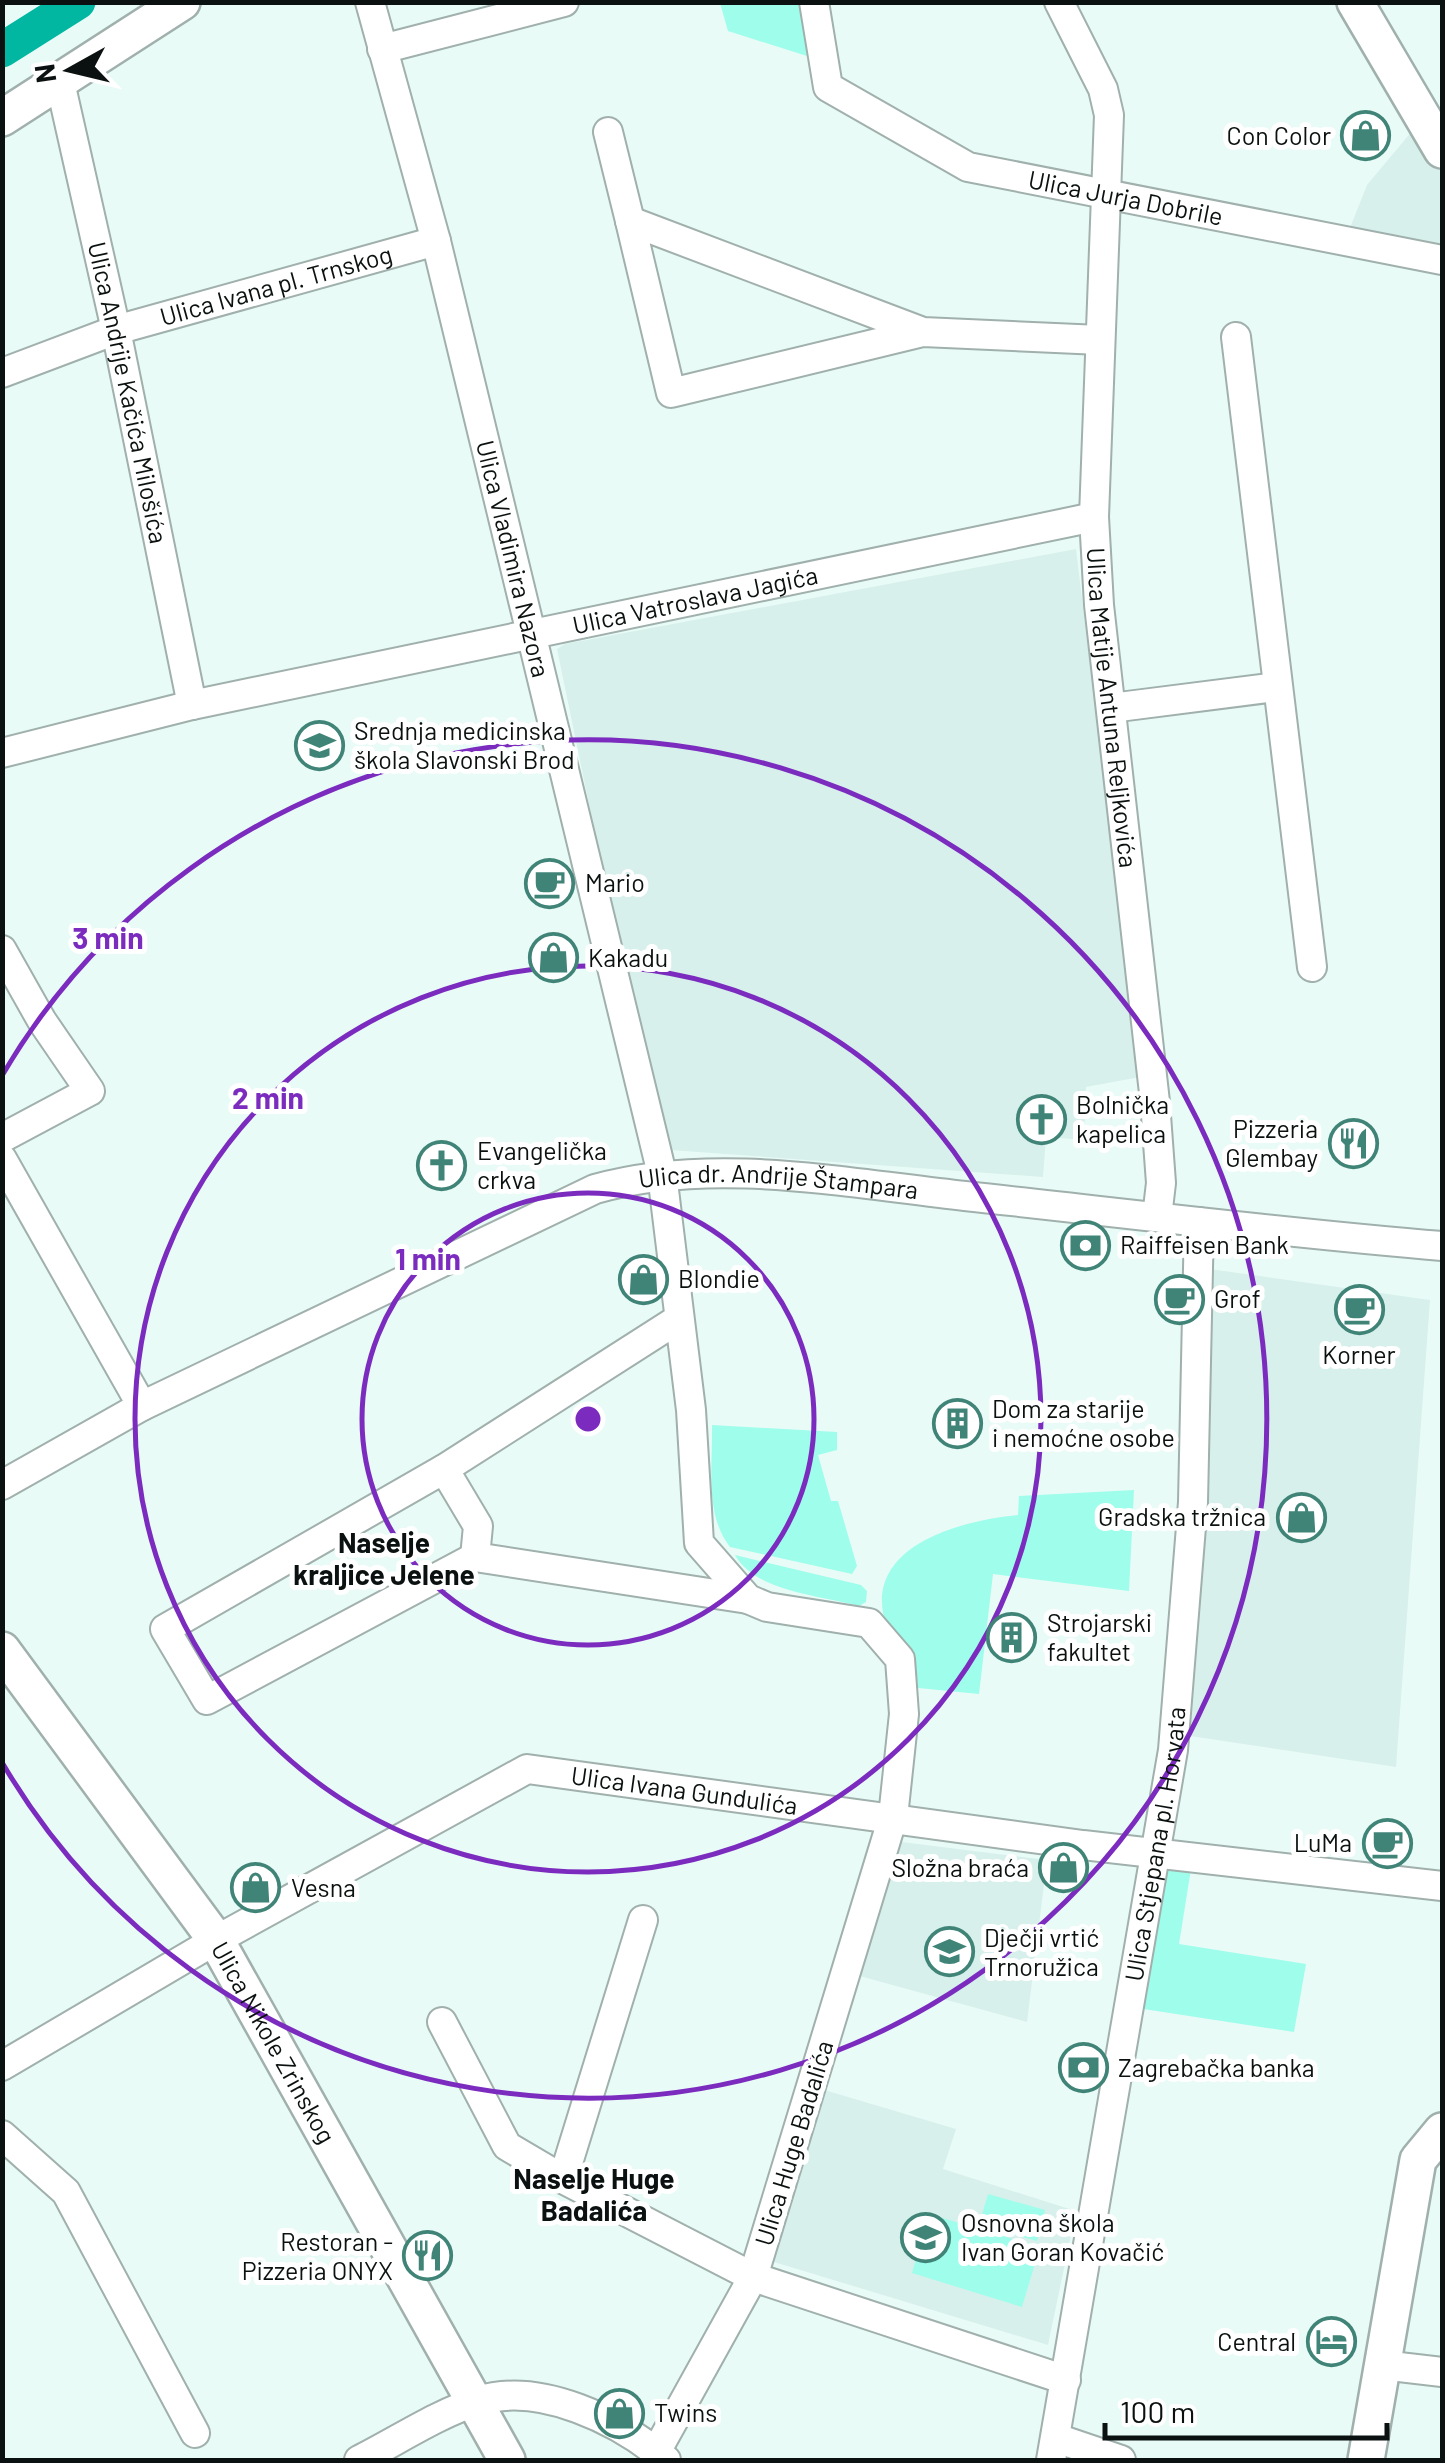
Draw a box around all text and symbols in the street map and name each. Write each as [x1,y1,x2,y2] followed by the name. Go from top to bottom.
[20,20,120,120] north arrow
[26,62,62,85] text: N
[1340,110,1392,162] shop icon: Con Color
[1226,120,1331,150] place label: Con Color
[1026,163,1226,231] street label: Ulica Jurja Dobrile
[156,238,395,331] street label: Ulica Ivana pl. Trnskog
[83,239,175,546] street label: Ulica Andrije Kačića Milošića
[471,437,557,680] street label: Ulica Vladimira Nazora
[1082,547,1145,869] street label: Ulica Matije Antuna Reljkovića
[570,559,820,639] street label: Ulica Vatroslava Jagića
[354,715,575,774] place label: Srednja medicinska škola Slavonski Brod
[293,719,345,771] school or university icon: Srednja medicinska škola Slavonski Brod
[524,857,576,909] cafe icon: Mario
[585,867,645,897] place label: Mario
[72,919,144,955] text: 3 min
[527,932,579,984] shop icon: Kakadu
[588,942,668,972] place label: Kakadu
[232,1079,304,1115] text: 2 min
[1076,1089,1169,1148] place label: Bolnička kapelica
[1015,1093,1067,1145] church icon: Bolnička kapelica
[1225,1113,1318,1172] place label: Pizzeria Glembay
[1327,1117,1379,1169] restaurant icon: Pizzeria Glembay
[477,1135,607,1194] place label: Evangelička crkva
[416,1139,468,1191] church icon: Evangelička crkva
[636,1157,920,1204] street label: Ulica dr. Andrije Štampara
[1059,1219,1111,1271] bank icon: Raiffeisen Bank
[1120,1229,1289,1259] place label: Raiffeisen Bank
[395,1240,461,1276] text: 1 min
[617,1253,669,1305] shop icon: Blondie
[678,1263,760,1293] place label: Blondie
[1153,1273,1205,1325] cafe icon: Grof
[1214,1283,1261,1313] place label: Grof
[1333,1283,1385,1335] cafe icon: Korner
[1322,1339,1396,1369] place label: Korner
[992,1393,1175,1452] place label: Dom za starije i nemoćne osobe
[931,1397,983,1449] building icon: Dom za starije i nemoćne osobe
[570,1401,606,1437] centre of rings
[1275,1491,1327,1543] shop icon: Gradska tržnica
[1098,1501,1266,1531] place label: Gradska tržnica
[293,1525,475,1591] district label: Naselje kraljice Jelene
[1047,1607,1152,1666] place label: Strojarski fakultet
[986,1611,1038,1663] building icon: Strojarski fakultet
[1118,1705,1190,1983] street label: Ulica Stjepana pl. Horvata
[569,1759,800,1820] street label: Ulica Ivana Gundulića
[1361,1817,1413,1869] cafe icon: LuMa
[1294,1827,1352,1857] place label: LuMa
[1038,1842,1090,1894] shop icon: Složna braća
[891,1852,1029,1882] place label: Složna braća
[230,1862,282,1914] shop icon: Vesna
[291,1872,356,1902] place label: Vesna
[984,1922,1099,1981] place label: Dječji vrtić Trnoružica
[923,1926,975,1978] school or university icon: Dječji vrtić Trnoružica
[206,1936,343,2148] street label: Ulica Nikole Zrinskog
[748,2036,839,2249] street label: Ulica Huge Badalića
[1057,2042,1109,2094] bank icon: Zagrebačka banka
[1118,2052,1315,2082] place label: Zagrebačka banka
[513,2161,675,2227] district label: Naselje Huge Badalića
[961,2207,1164,2266] place label: Osnovna škola Ivan Goran Kovačić
[900,2211,952,2263] school or university icon: Osnovna škola Ivan Goran Kovačić
[242,2226,393,2285] place label: Restoran - Pizzeria ONYX
[402,2230,454,2282] restaurant icon: Restoran - Pizzeria ONYX
[1305,2316,1357,2368] hotel icon: Central
[1217,2326,1296,2356] place label: Central
[1105,2378,1388,2440] scale bar
[593,2387,645,2439] shop icon: Twins
[1120,2393,1195,2429] text: 100 m
[654,2397,717,2427] place label: Twins

